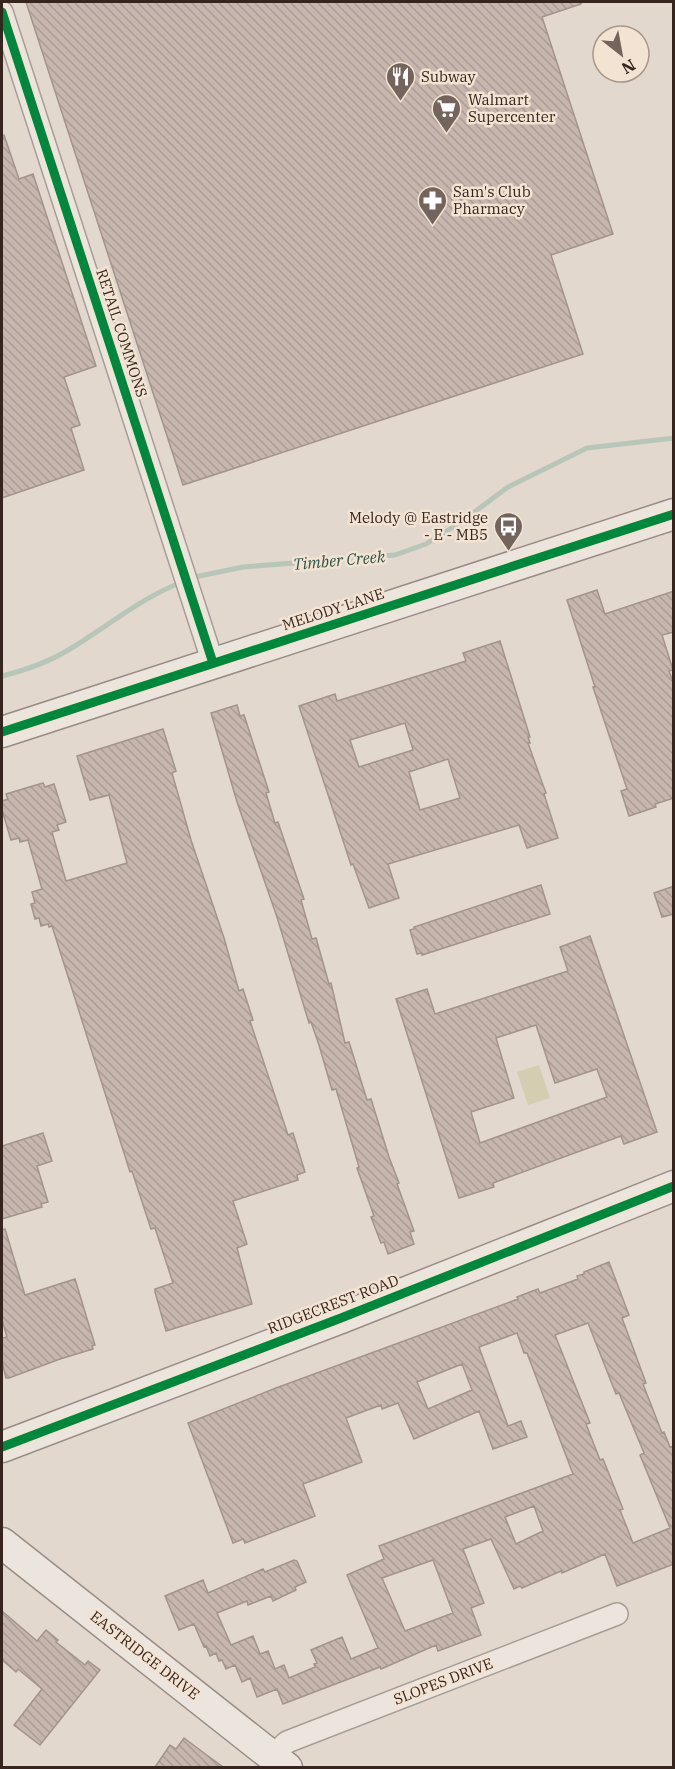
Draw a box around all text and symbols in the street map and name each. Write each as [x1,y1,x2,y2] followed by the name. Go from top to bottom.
[591,24,651,84] north arrow
[618,55,639,79] text: N
[384,60,416,102] restaurant icon: Subway
[421,67,476,86] place label: Subway
[468,90,556,126] place label: Walmart Supercenter
[431,92,463,134] supermarket icon: Walmart Supercenter
[453,182,531,218] place label: Sam's Club Pharmacy
[416,184,448,226] pharmacy icon: Sam's Club Pharmacy
[92,266,152,400] street label: RETAIL COMMONS
[349,508,488,544] place label: Melody @ Eastridge - E - MB5
[493,510,525,552] bus stop icon: Melody @ Eastridge - E - MB5
[292,546,386,574] water label: Timber Creek
[280,584,386,634] street label: MELODY LANE
[265,1270,401,1338] street label: RIDGECREST ROAD
[86,1606,204,1704] street label: EASTRIDGE DRIVE
[391,1653,495,1709] street label: SLOPES DRIVE

